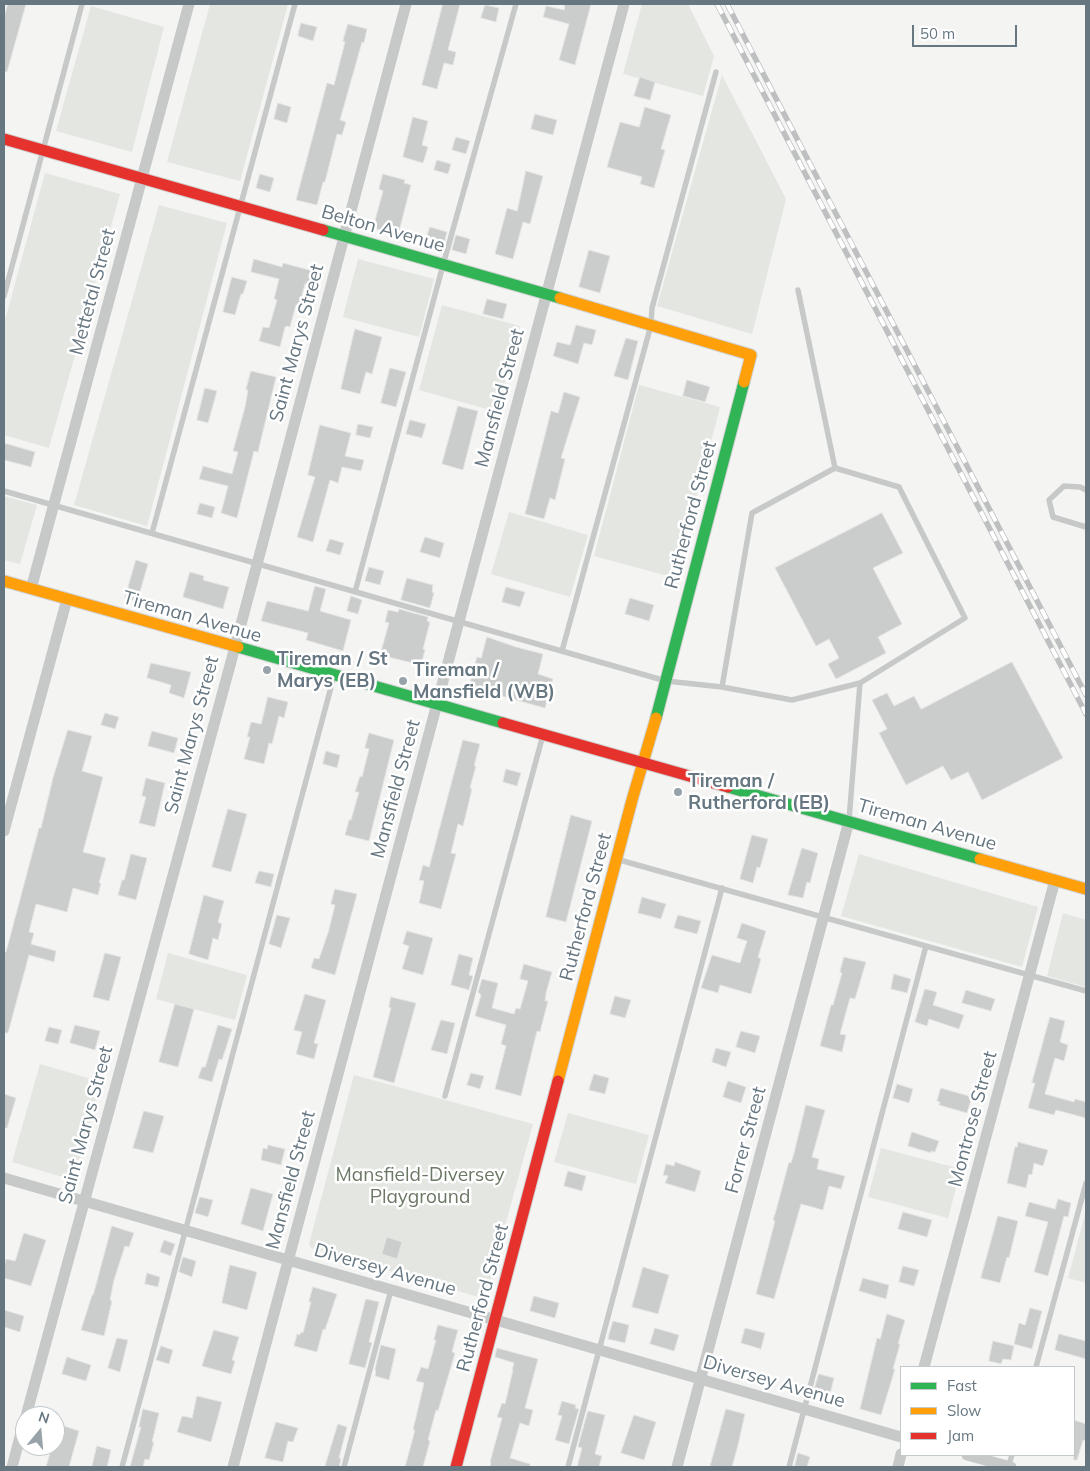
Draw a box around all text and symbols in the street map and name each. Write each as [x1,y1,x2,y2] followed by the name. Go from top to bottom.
[915,15,1020,47] scale bar
[920,24,955,43] text: 50 m
[319,200,447,258] street label: Belton Avenue
[65,226,121,358] street label: Mettetal Street
[265,262,329,424] street label: Saint Marys Street
[470,326,530,470] street label: Mansfield Street
[660,438,722,592] street label: Rutherford Street
[120,586,264,648] street label: Tireman Avenue
[277,648,388,692] place label: Tireman / St Marys (EB)
[160,654,224,816] street label: Saint Marys Street
[413,659,555,703] place label: Tireman / Mansfield (WB)
[261,664,273,676] marker: Tireman / St Marys (EB)
[397,675,409,687] marker: Tireman / Mansfield (WB)
[366,717,426,861] street label: Mansfield Street
[688,770,830,814] place label: Tireman / Rutherford (EB)
[672,786,684,798] marker: Tireman / Rutherford (EB)
[855,794,999,856] street label: Tireman Avenue
[555,830,617,984] street label: Rutherford Street
[54,1044,118,1206] street label: Saint Marys Street
[944,1049,1002,1189] street label: Montrose Street
[721,1084,771,1196] street label: Forrer Street
[261,1108,321,1252] street label: Mansfield Street
[335,1164,505,1208] park label: Mansfield-Diversey Playground
[452,1221,514,1375] street label: Rutherford Street
[311,1239,459,1301] street label: Diversey Avenue
[700,1351,848,1413] street label: Diversey Avenue
[900,1366,1075,1456] legend
[947,1376,977,1395] text: Fast
[947,1401,981,1420] text: Slow
[15,1406,65,1456] north arrow
[36,1407,52,1428] text: N
[947,1426,974,1445] text: Jam

